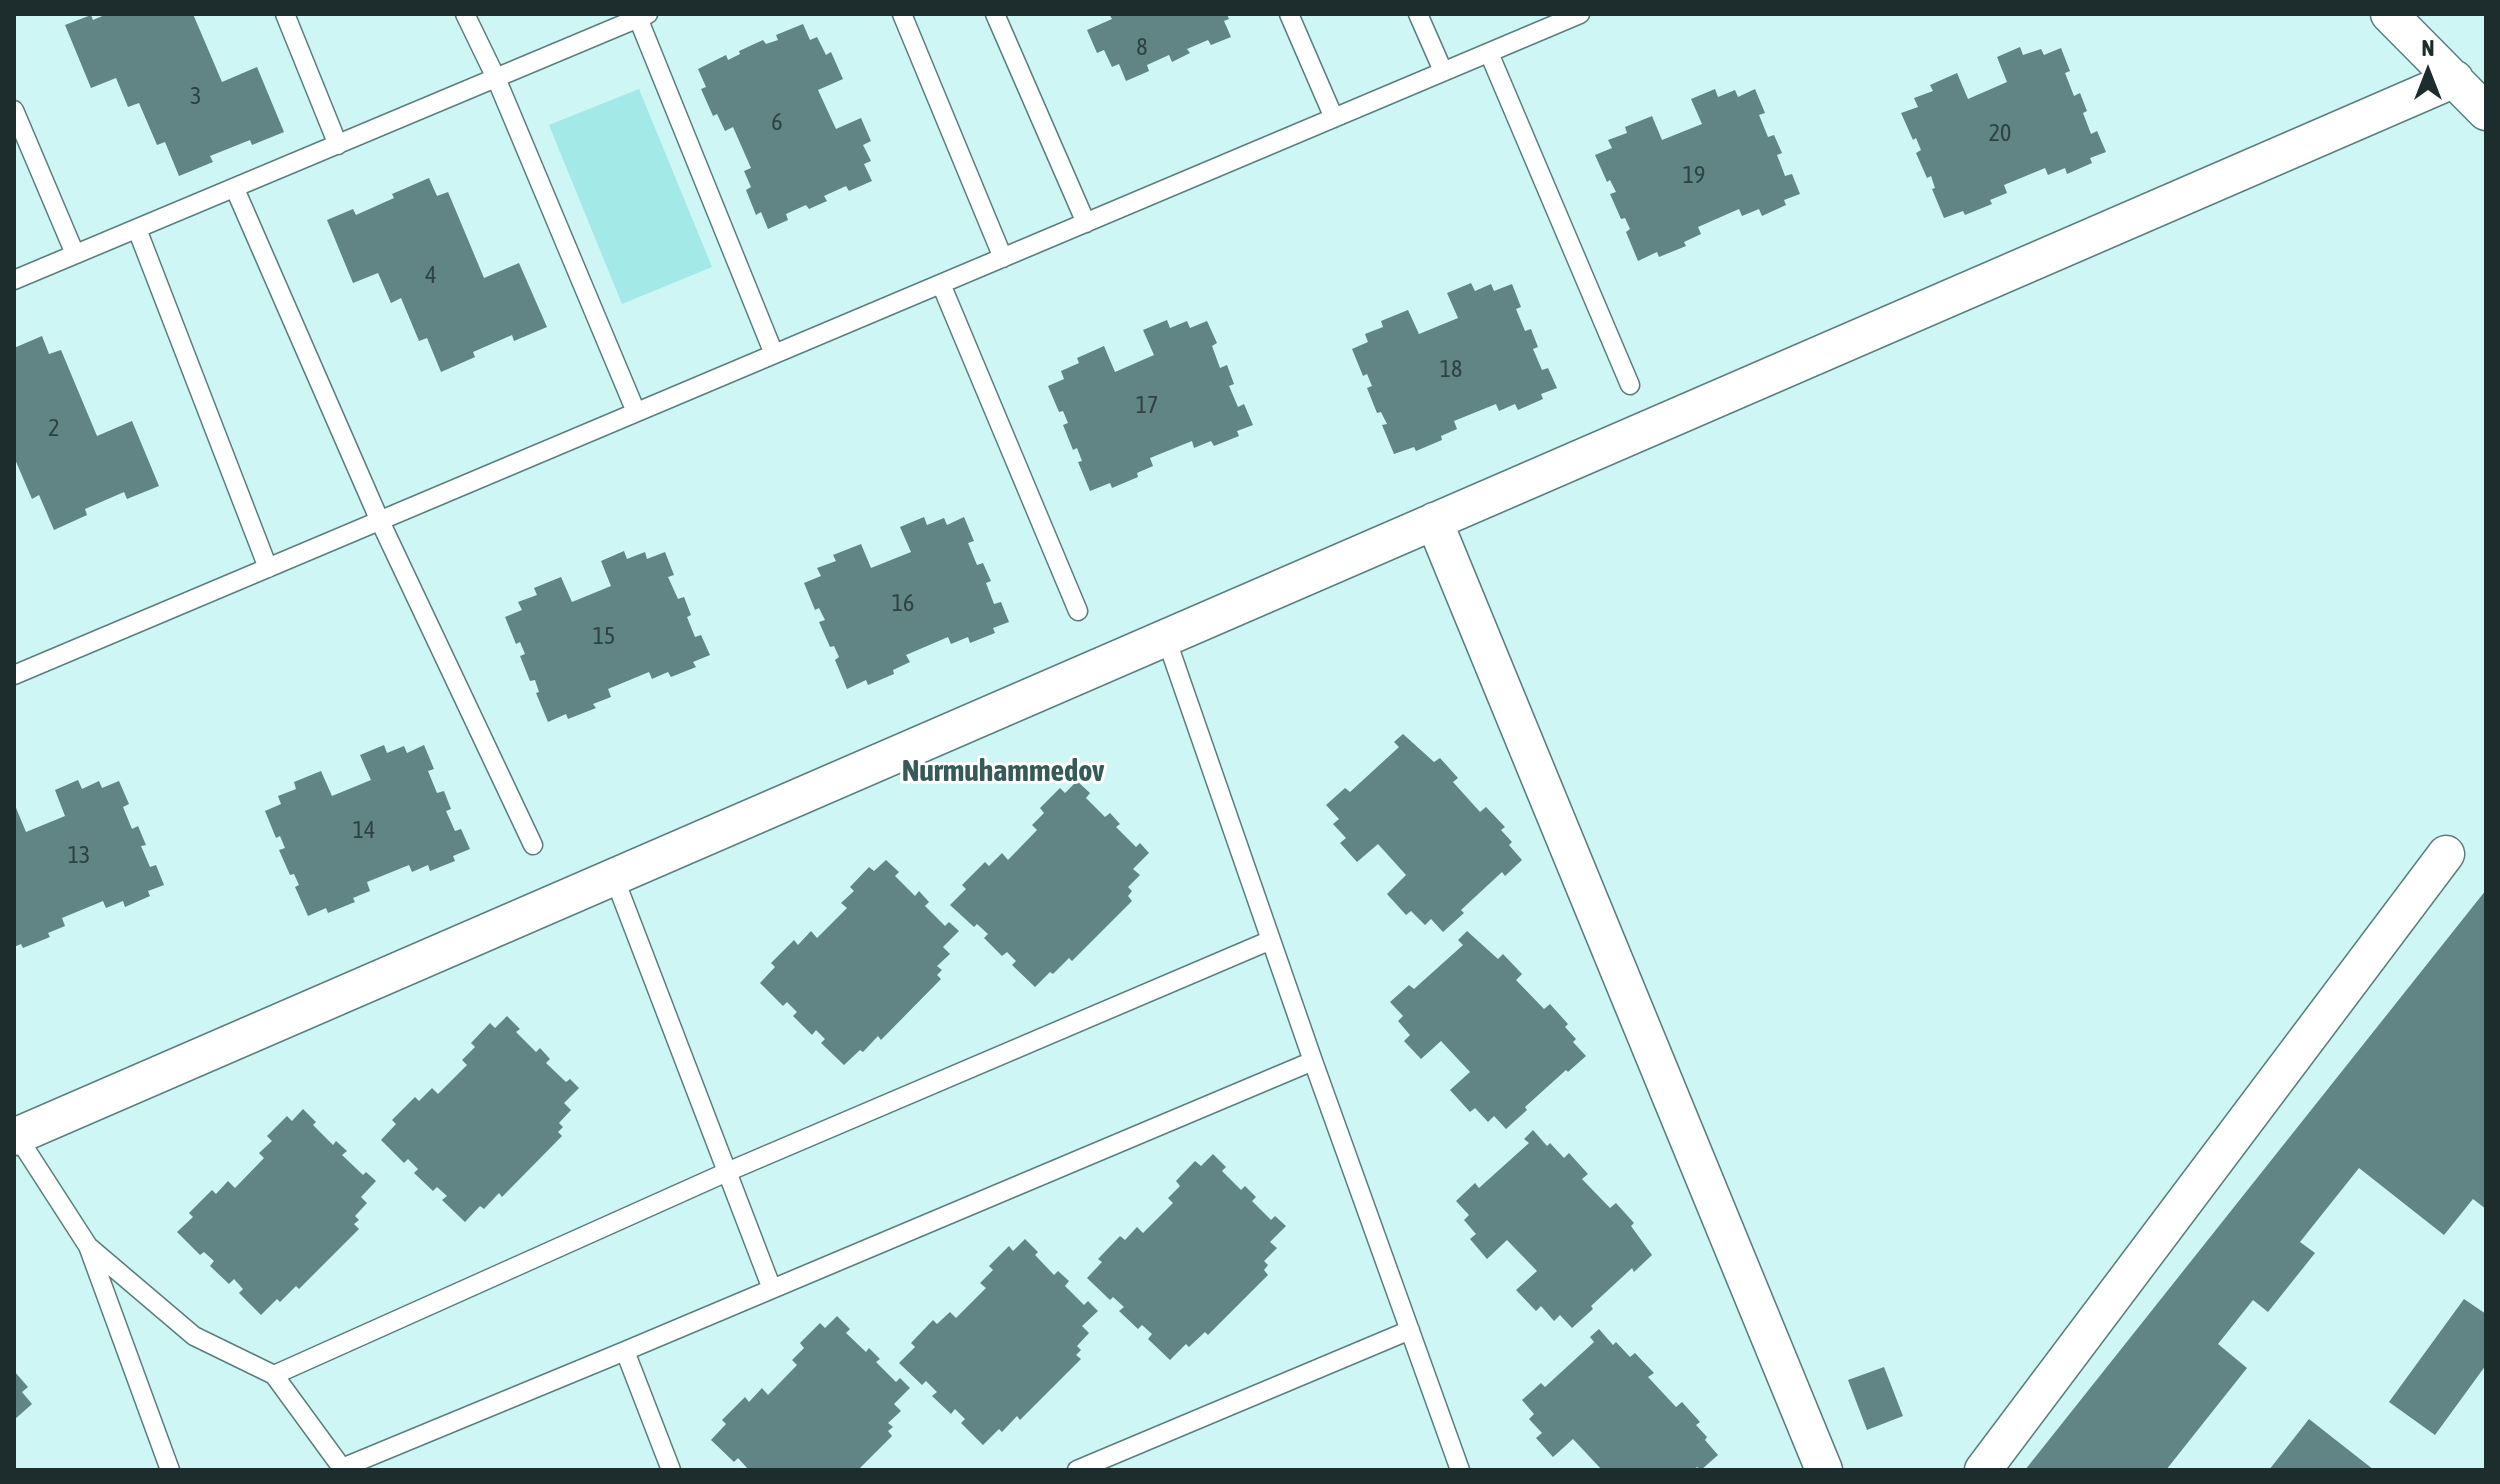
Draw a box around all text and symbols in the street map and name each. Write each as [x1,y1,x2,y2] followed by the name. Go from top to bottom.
[2388,32,2468,112] north arrow
[1136,33,1148,61] house number: 8
[2422,35,2434,61] text: N
[190,82,202,110] house number: 3
[771,108,783,136] house number: 6
[1989,119,2011,147] house number: 20
[1683,161,1705,189] house number: 19
[425,261,437,289] house number: 4
[1440,355,1462,383] house number: 18
[1136,391,1158,419] house number: 17
[48,414,60,442] house number: 2
[892,589,914,617] house number: 16
[593,622,615,650] house number: 15
[902,754,1104,790] district label: Nurmuhammedov
[353,816,375,844] house number: 14
[68,841,90,869] house number: 13

